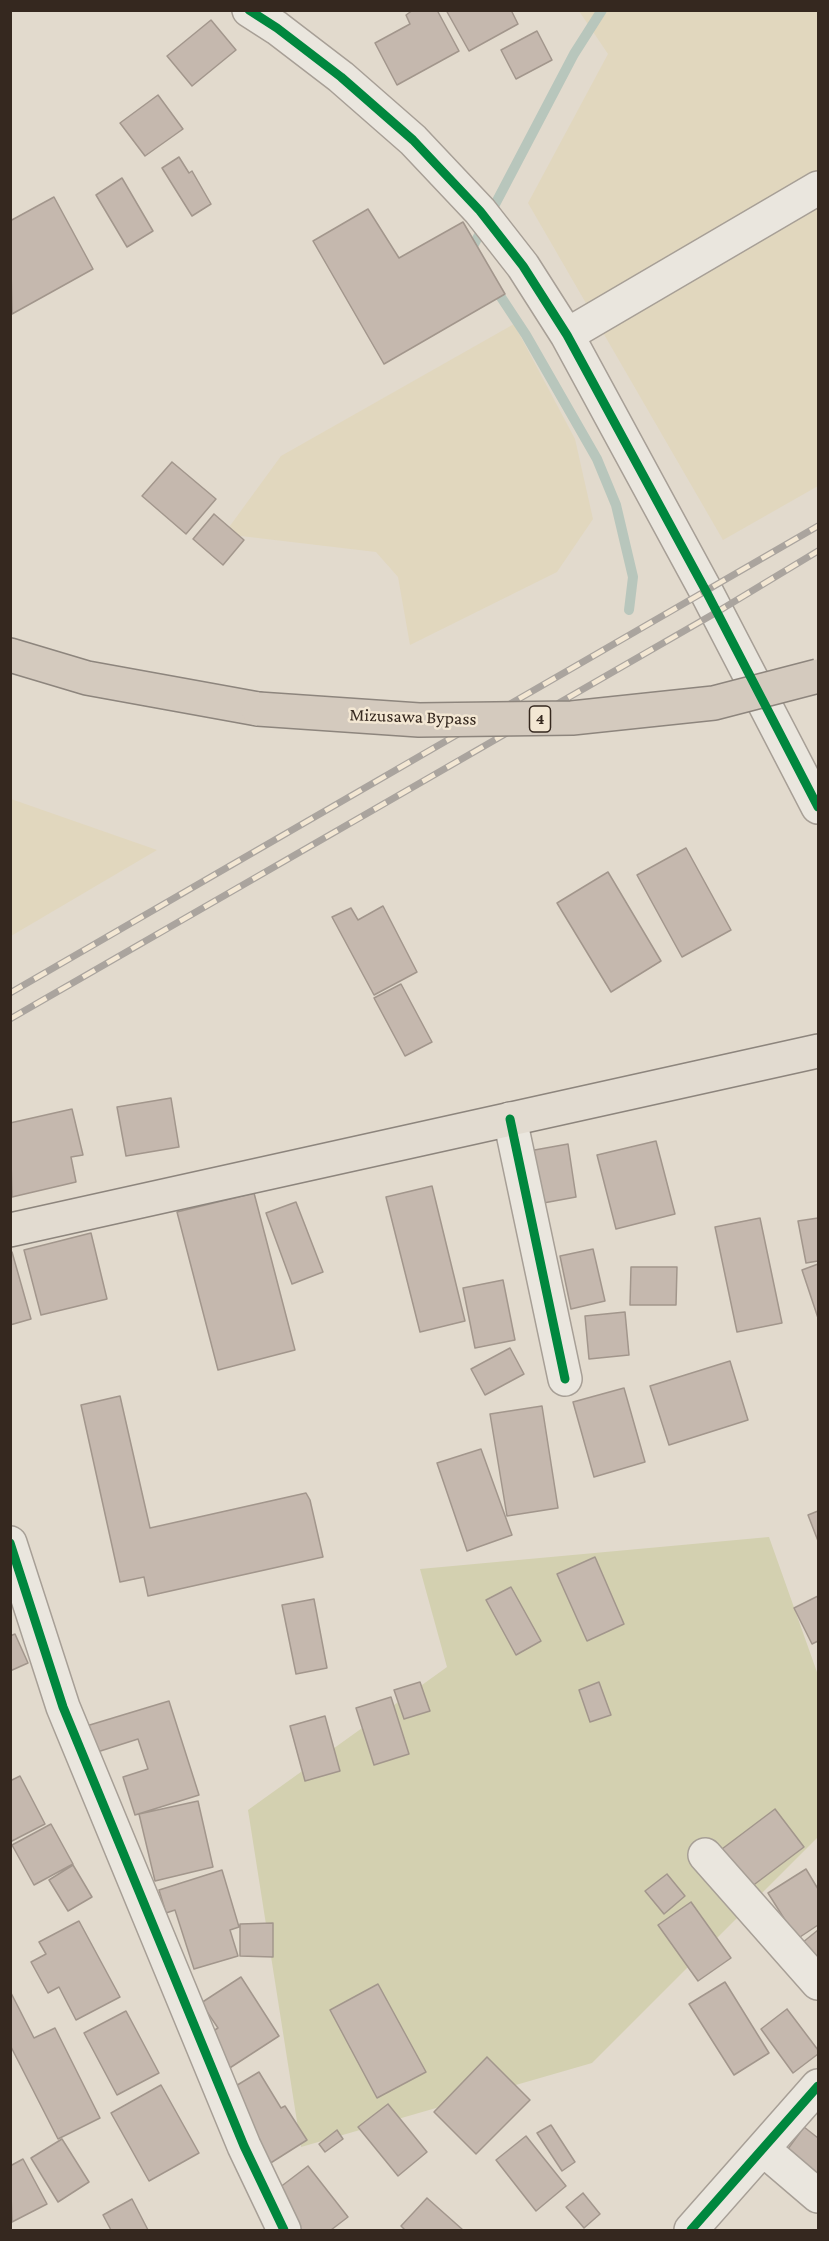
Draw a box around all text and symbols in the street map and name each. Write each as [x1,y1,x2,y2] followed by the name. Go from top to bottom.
[349,704,477,730] street label: Mizusawa Bypass
[530,706,550,732] road number: 4

